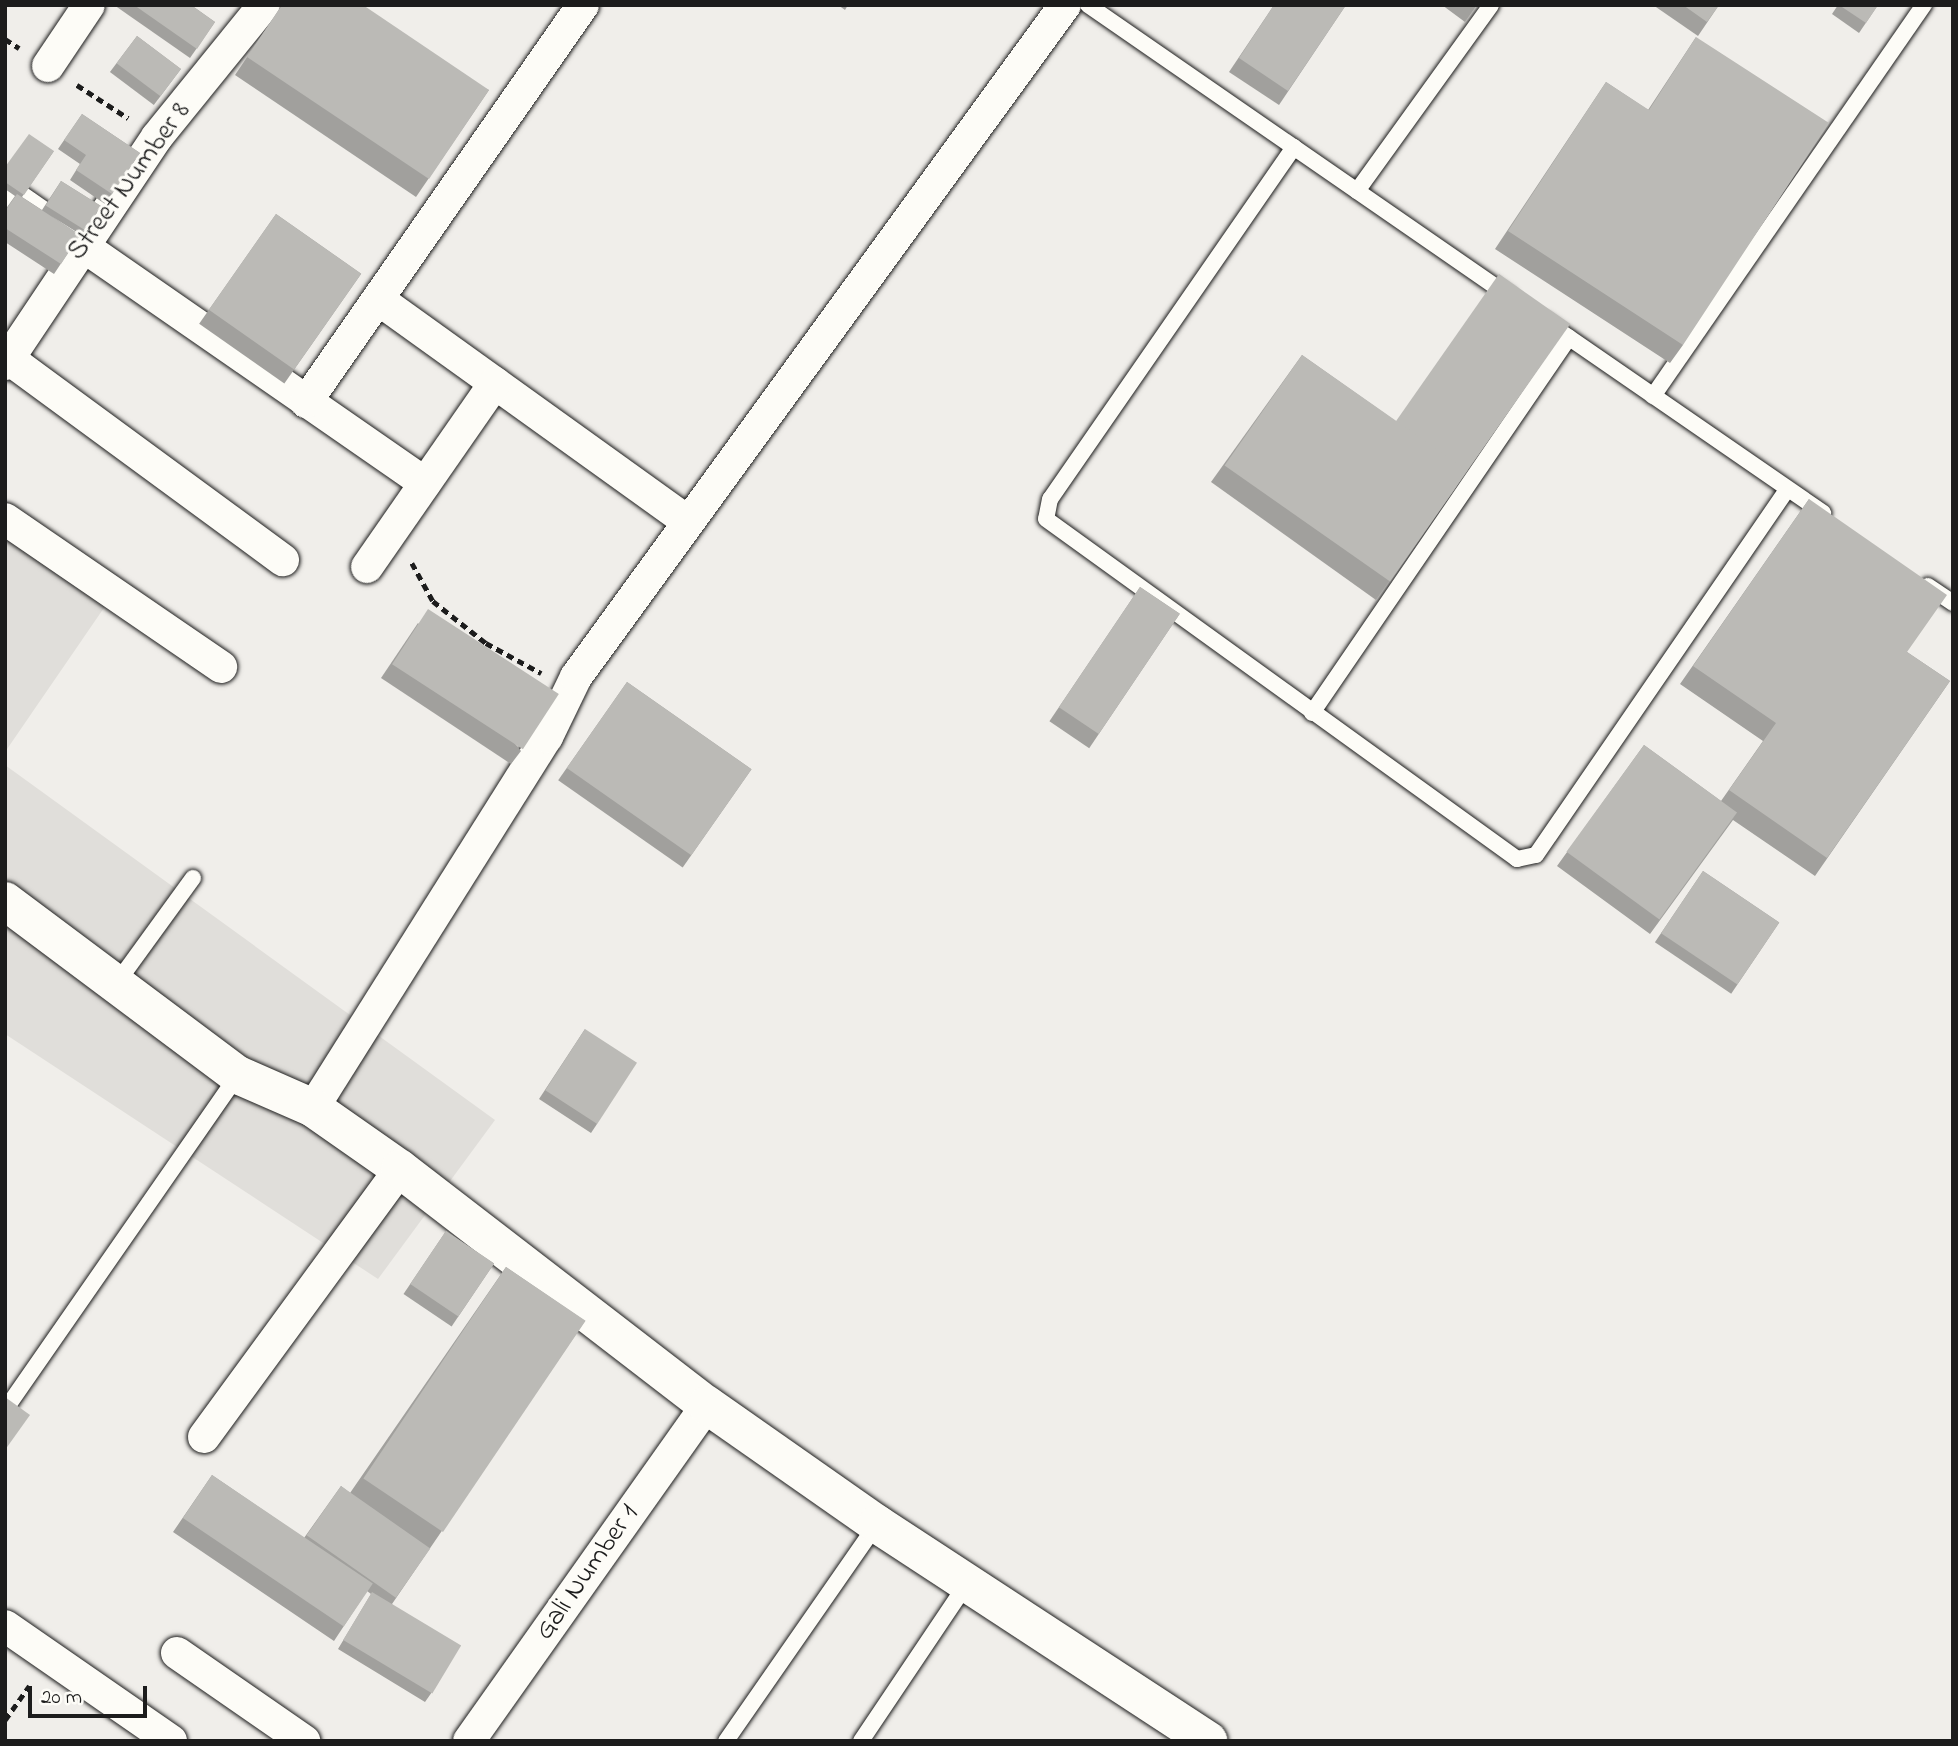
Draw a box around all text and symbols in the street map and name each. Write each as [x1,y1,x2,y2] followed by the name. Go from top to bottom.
[61,96,199,268] street label: Street Number 8
[529,1499,647,1647] street label: Gali Number 1
[32,1672,150,1716] scale bar
[41,1683,82,1713] text: 20 m

